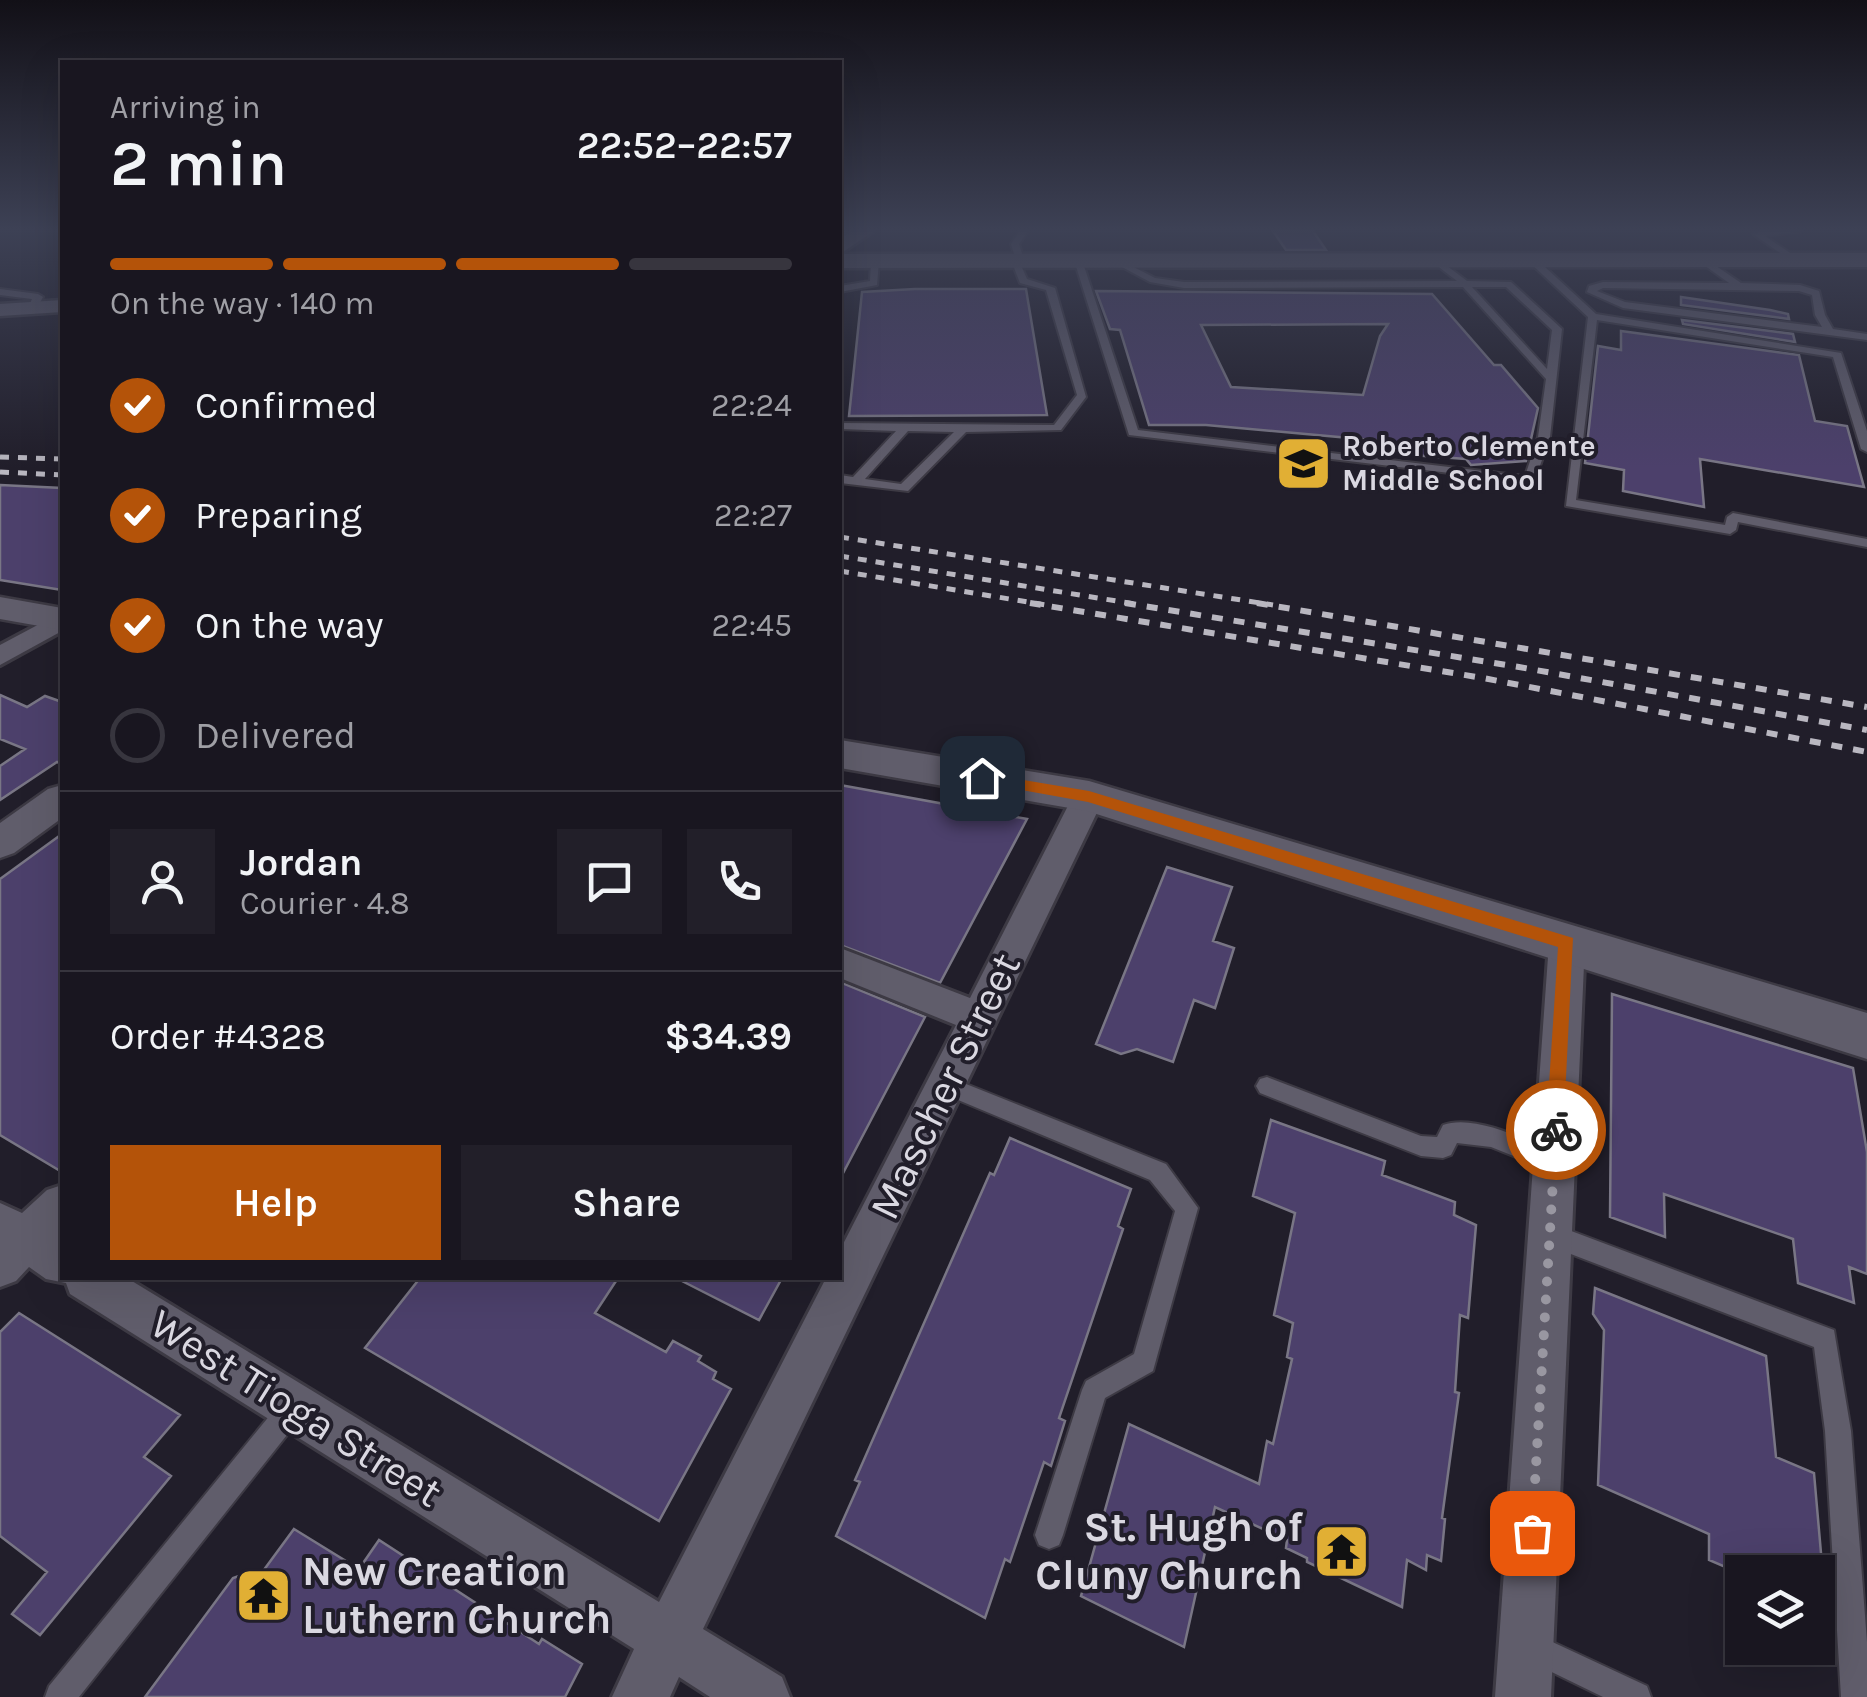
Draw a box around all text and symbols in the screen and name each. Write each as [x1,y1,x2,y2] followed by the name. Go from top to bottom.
[110,89,261,126] text: Arriving in
[577,123,792,168] text: 22:52–22:57
[110,125,287,201] text: 2 min
[110,285,375,322] text: On the way · 140 m
[110,378,165,433] icon: check
[195,383,378,428] text: Confirmed
[711,387,792,424] text: 22:24
[1342,428,1596,498] place label: Roberto Clemente Middle School
[1273,433,1333,493] school or university icon: Roberto Clemente Middle School
[110,488,165,543] icon: check
[195,493,362,538] text: Preparing
[714,497,792,534] text: 22:27
[110,598,165,653] icon: check
[195,603,383,648] text: On the way
[712,607,792,644] text: 22:45
[195,713,356,758] text: Delivered
[940,736,1025,821] pin
[955,751,1010,806] icon: home
[110,829,215,934] button: person
[557,829,662,934] button: chat
[687,829,792,934] button: phone
[240,840,363,885] text: Jordan
[240,885,410,922] text: Courier · 4.8
[859,945,1031,1227] street label: Mascher Street
[110,1014,326,1059] text: Order #4328
[665,1014,792,1059] text: $34.39
[1506,1080,1606,1180] courier
[1529,1103,1584,1158] icon: bike
[110,1145,441,1260] button: Help
[461,1145,792,1260] button: Share
[141,1298,451,1518] street label: West Tioga Street
[1490,1491,1575,1576] pin
[1035,1502,1304,1600] place label: St. Hugh of Cluny Church
[1505,1506,1560,1561] icon: bag
[1312,1521,1372,1581] temple icon: St. Hugh of Cluny Church
[302,1546,611,1644] place label: New Creation Luthern Church
[1725,1555,1835,1665] map controls
[1725,1555,1835,1665] button: layers
[233,1565,293,1625] temple icon: New Creation Luthern Church

